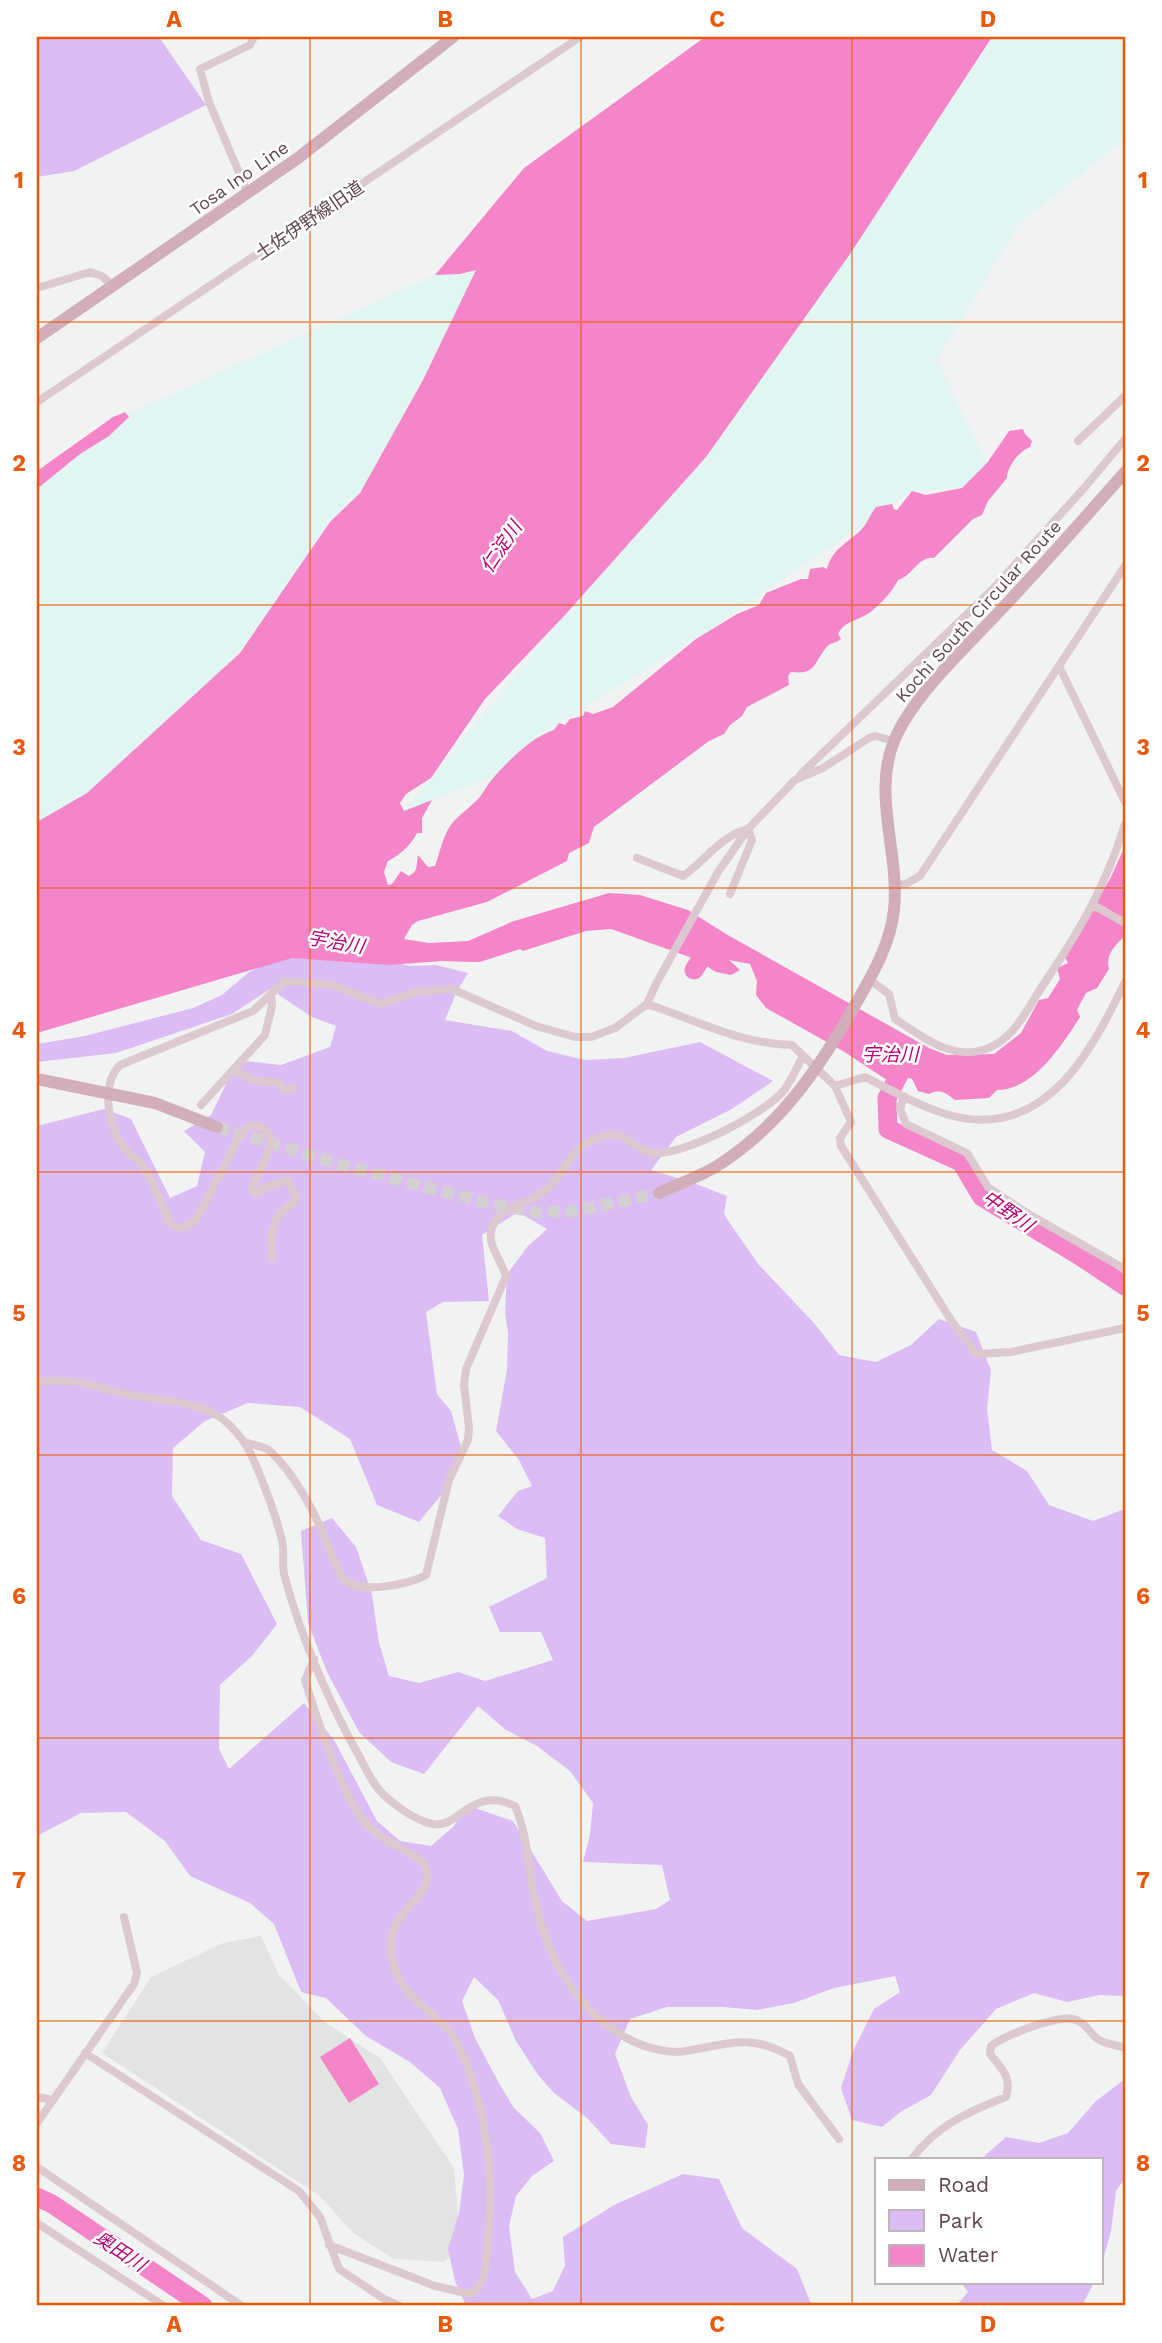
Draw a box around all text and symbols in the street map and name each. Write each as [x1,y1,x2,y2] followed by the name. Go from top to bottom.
[166,6,182,33] text: A
[437,6,453,33] text: B
[709,6,725,33] text: C
[980,6,996,33] text: D
[186,136,292,220] street label: Tosa Ino Line
[14,167,24,194] text: 1
[1138,167,1148,194] text: 1
[251,176,367,264] street label: 土佐伊野線旧道
[12,450,26,477] text: 2
[1136,450,1150,477] text: 2
[476,515,528,577] water label: 仁淀川
[891,516,1065,706] street label: Kochi South Circular Route
[12,734,26,761] text: 3
[1136,734,1150,761] text: 3
[306,926,368,959] water label: 宇治川
[12,1017,27,1044] text: 4
[1136,1017,1151,1044] text: 4
[861,1043,920,1066] water label: 宇治川
[978,1185,1040,1238] water label: 中野川
[12,1300,26,1327] text: 5
[1136,1300,1150,1327] text: 5
[12,1583,26,1610] text: 6
[1136,1583,1150,1610] text: 6
[12,1867,26,1894] text: 7
[1136,1867,1150,1894] text: 7
[12,2150,26,2177] text: 8
[1136,2150,1150,2177] text: 8
[875,2158,1102,2284] legend
[938,2172,989,2197] text: Road
[938,2208,983,2233] text: Park
[90,2226,152,2277] water label: 奥田川
[938,2242,999,2267] text: Water
[166,2311,182,2338] text: A
[437,2311,453,2338] text: B
[709,2311,725,2338] text: C
[980,2311,996,2338] text: D

